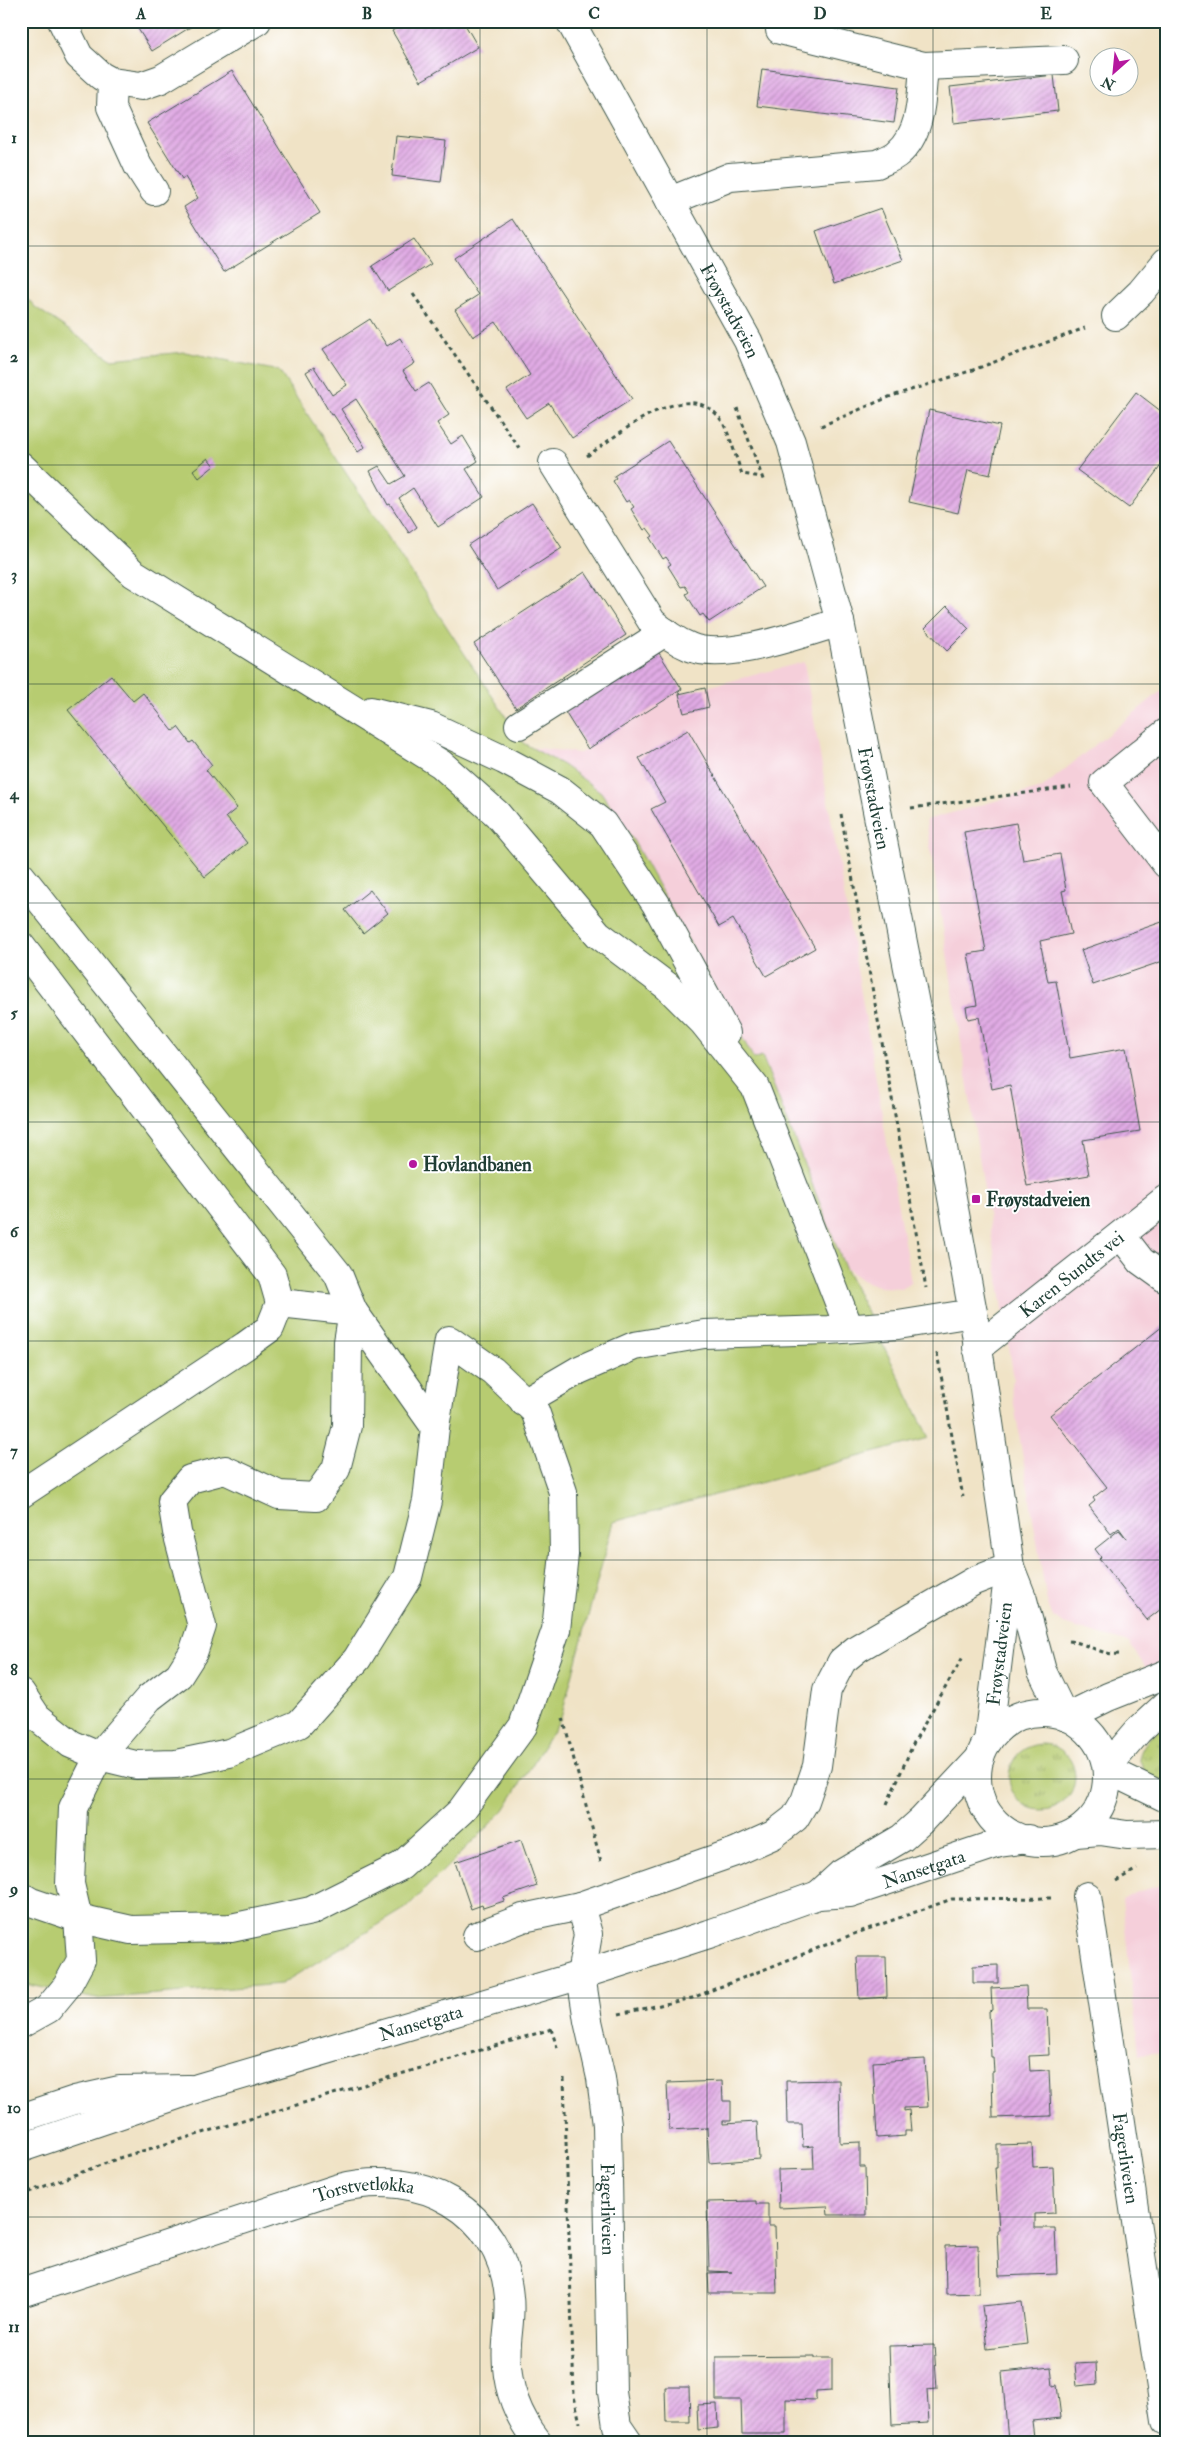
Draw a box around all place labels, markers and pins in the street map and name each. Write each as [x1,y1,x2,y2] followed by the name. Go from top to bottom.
[423,1153,532,1177] place label: Hovlandbanen
[407,1158,419,1170] marker: Hovlandbanen
[986,1188,1091,1213] place label: Frøystadveien
[970,1193,982,1205] marker: Frøystadveien

